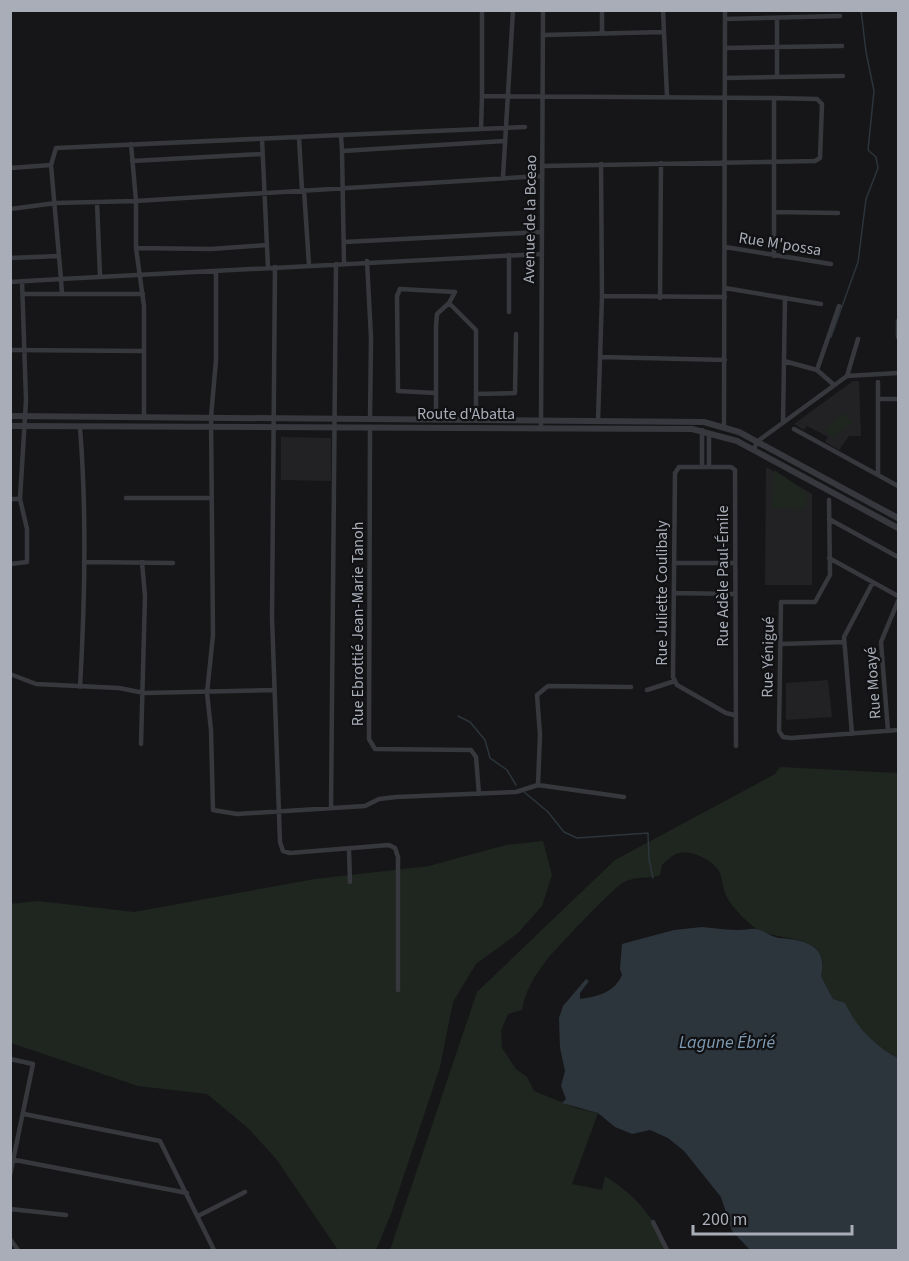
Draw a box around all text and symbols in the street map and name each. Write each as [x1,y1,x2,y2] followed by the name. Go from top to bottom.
[518,154,542,284] street label: Avenue de la Bceao
[737,227,823,261] street label: Rue M'possa
[417,403,515,425] street label: Route d'Abatta
[712,505,734,647] street label: Rue Adèle Paul-Émile
[651,520,673,666] street label: Rue Juliette Coulibaly
[347,522,369,726] street label: Rue Ebrottié Jean-Marie Tanoh
[756,616,780,698] street label: Rue Yénigué
[859,646,887,720] street label: Rue Moayé
[679,1030,775,1055] water label: Lagune Ébrié
[693,1198,852,1236] scale bar
[702,1207,747,1232] text: 200 m

